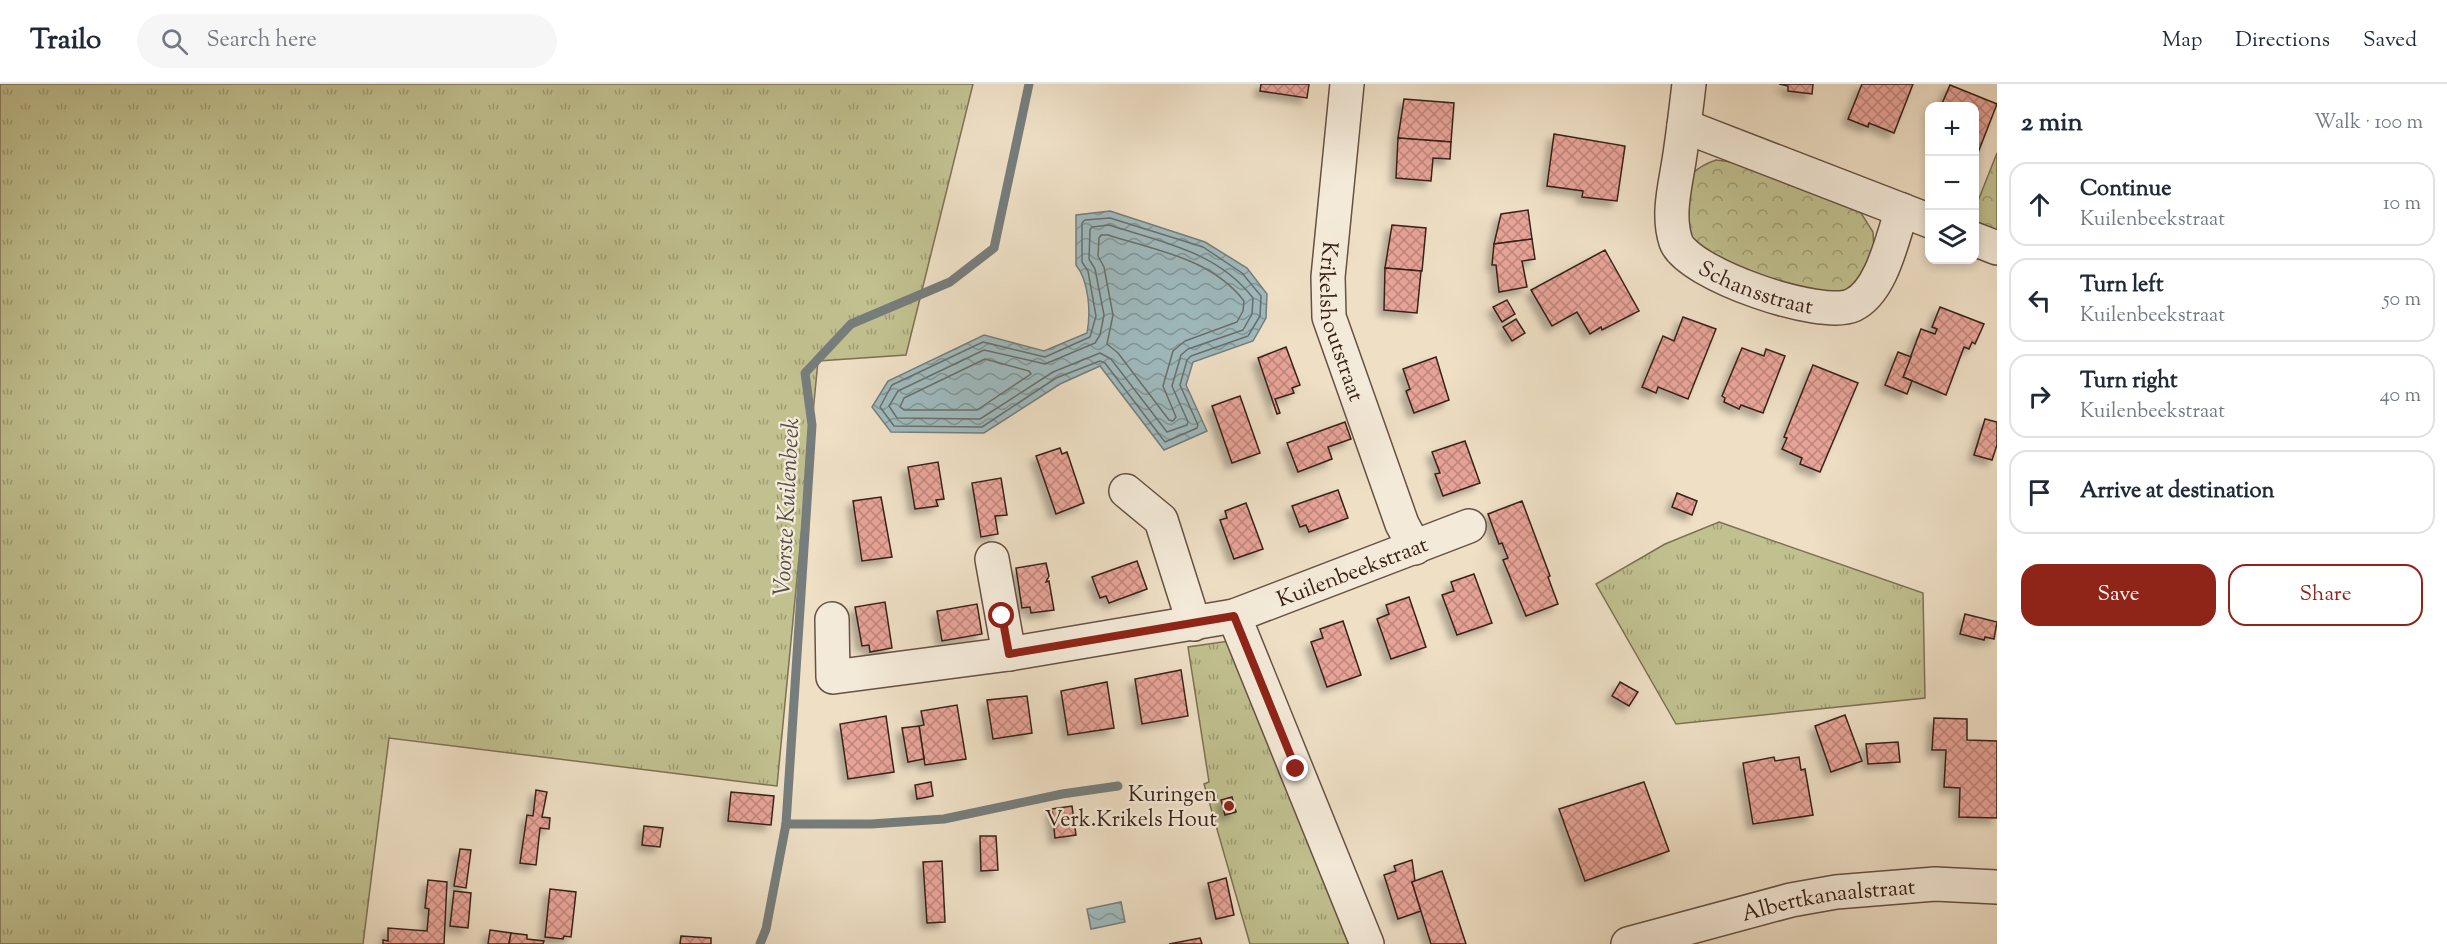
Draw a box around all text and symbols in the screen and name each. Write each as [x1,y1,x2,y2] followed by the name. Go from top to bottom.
[137,14,557,68] search box
[30,21,101,61] text: Trailo
[158,25,191,58] icon: search
[206,25,317,57] text: Search here
[2162,26,2202,56] text: Map
[2235,26,2330,56] text: Directions
[2363,26,2417,56] text: Saved
[1925,102,1979,264] map controls
[1925,102,1979,156] button: +
[2021,105,2083,142] text: 2 min
[2314,109,2423,138] text: Walk · 100 m
[1925,156,1979,210] button: −
[2080,174,2171,206] text: Continue
[2023,188,2056,221] icon: ahead
[2383,190,2421,219] text: 10 m
[2080,206,2225,235] text: Kuilenbeekstraat
[1925,210,1979,264] button: layers
[1309,240,1371,407] street label: Krikelshoutstraat
[1691,254,1816,325] street label: Schansstraat
[2080,270,2163,302] text: Turn left
[2023,284,2056,317] icon: left
[2383,286,2421,315] text: 50 m
[2080,302,2225,331] text: Kuilenbeekstraat
[2080,366,2177,398] text: Turn right
[2023,380,2056,413] icon: right
[2380,382,2421,411] text: 40 m
[2080,398,2225,427] text: Kuilenbeekstraat
[766,417,810,597] water label: Voorste Kuilenbeek
[2023,476,2056,509] icon: arrive
[2080,476,2275,508] text: Arrive at destination
[1273,530,1434,617] street label: Kuilenbeekstraat
[2021,564,2216,626] button: Save
[2228,564,2423,626] button: Share
[988,602,1014,628] route start
[1282,755,1308,781] route end
[1045,780,1217,837] place label: Kuringen Verk.Krikels Hout
[1222,799,1236,813] marker: Kuringen Verk.Krikels Hout
[1739,873,1917,932] street label: Albertkanaalstraat

